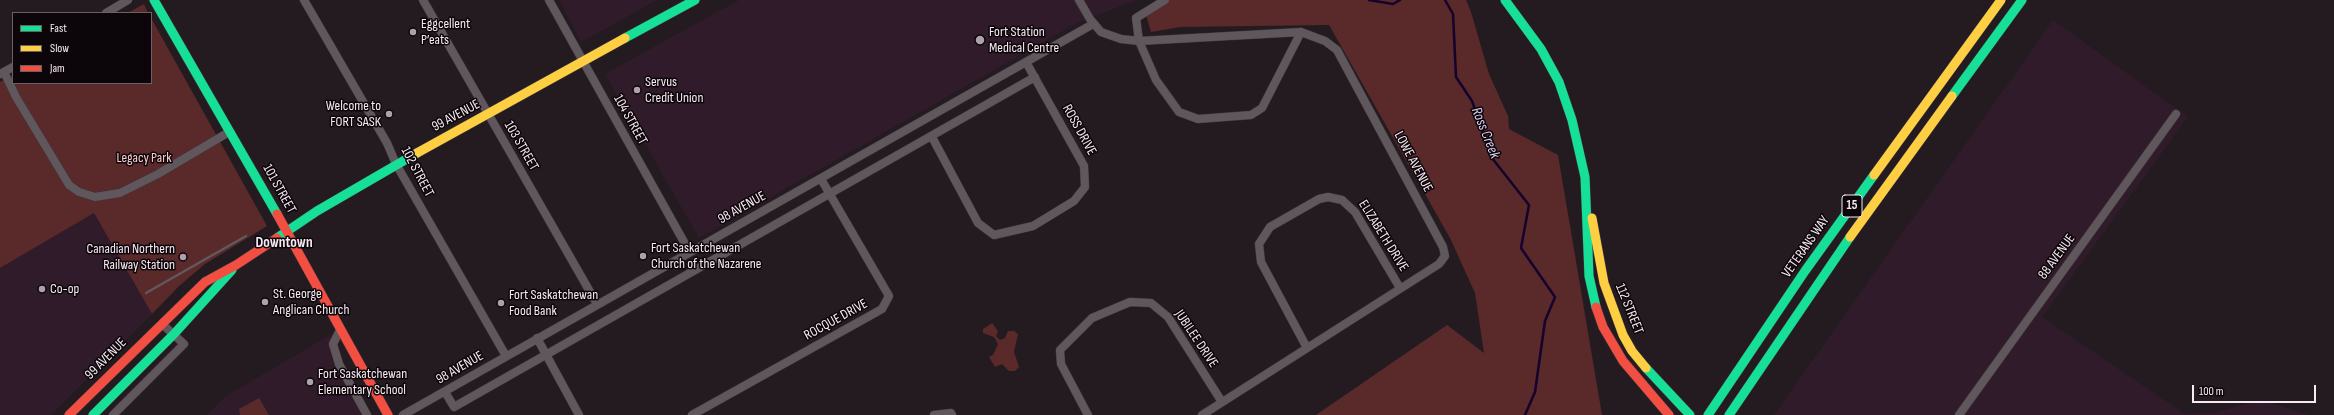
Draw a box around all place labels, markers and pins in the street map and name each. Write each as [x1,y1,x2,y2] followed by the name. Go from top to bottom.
[421,16,470,48] place label: Eggcellent P’eats
[989,24,1059,56] place label: Fort Station Medical Centre
[408,27,418,37] marker: Eggcellent P’eats
[974,34,986,46] marker: Fort Station Medical Centre
[645,74,703,106] place label: Servus Credit Union
[632,85,642,95] marker: Servus Credit Union
[326,98,381,130] place label: Welcome to FORT SASK
[384,109,394,119] marker: Welcome to FORT SASK
[651,240,761,272] place label: Fort Saskatchewan Church of the Nazarene
[87,241,175,274] place label: Canadian Northern Railway Station
[638,251,648,261] marker: Fort Saskatchewan Church of the Nazarene
[178,252,188,262] marker: Canadian Northern Railway Station
[50,281,79,297] place label: Co-op
[37,284,47,294] marker: Co-op
[273,286,349,318] place label: St. George Anglican Church
[509,287,598,320] place label: Fort Saskatchewan Food Bank
[260,297,270,307] marker: St. George Anglican Church
[496,298,506,308] marker: Fort Saskatchewan Food Bank
[318,366,407,398] place label: Fort Saskatchewan Elementary School
[305,377,315,387] marker: Fort Saskatchewan Elementary School

